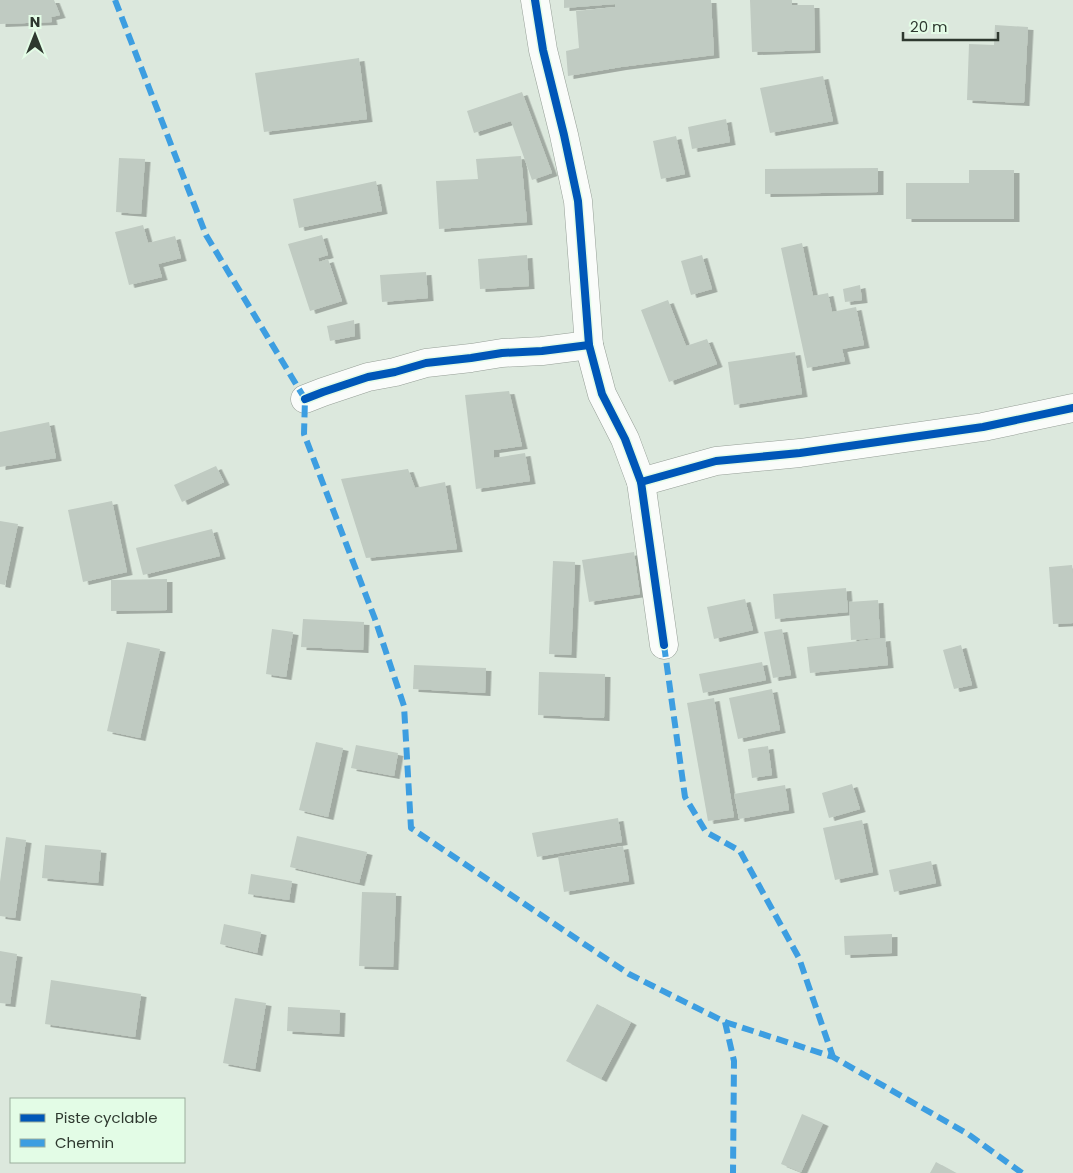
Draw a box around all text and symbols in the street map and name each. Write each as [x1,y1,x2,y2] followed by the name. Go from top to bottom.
[10,10,60,60] north arrow
[903,10,998,42] scale bar
[30,12,40,32] text: N
[910,16,948,37] text: 20 m
[10,1098,185,1163] legend
[55,1107,158,1128] text: Piste cyclable
[55,1132,114,1153] text: Chemin

